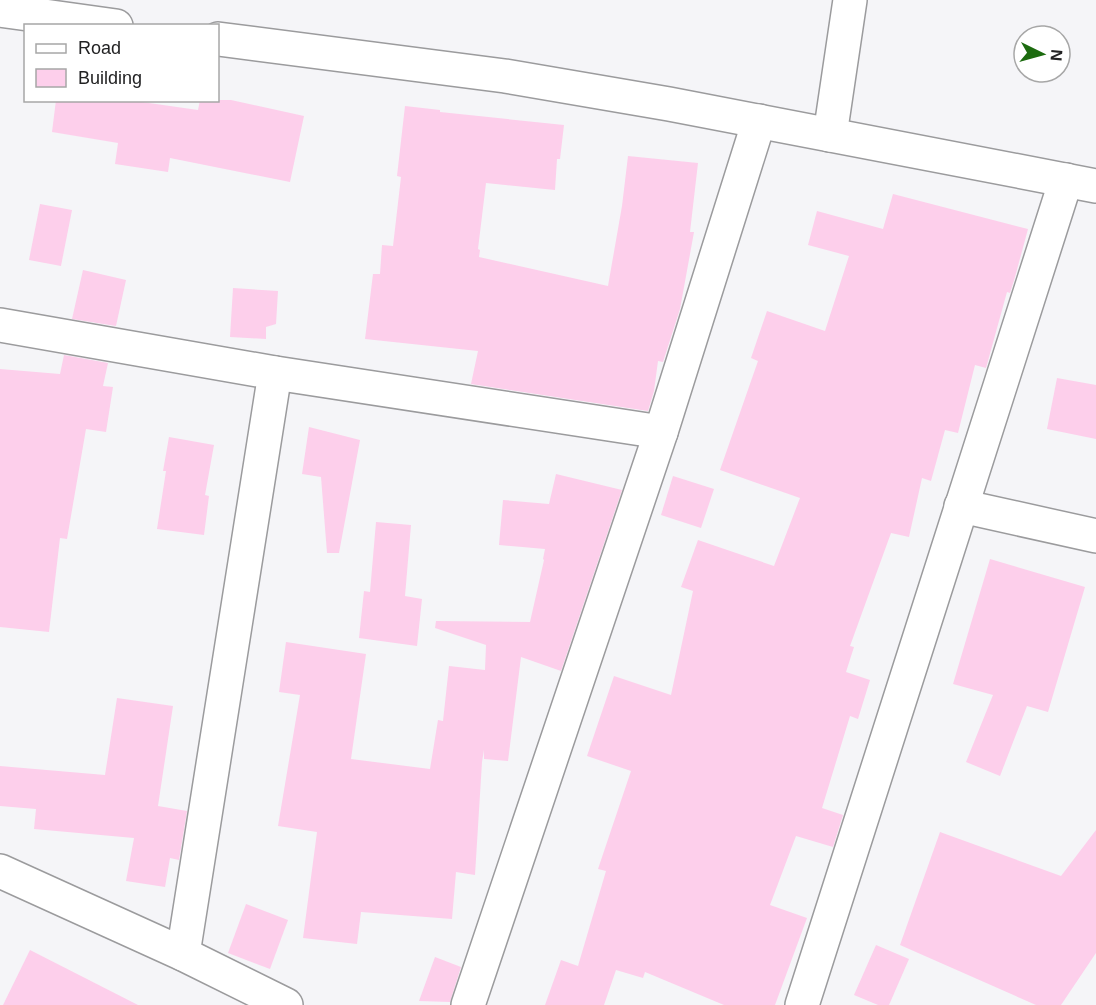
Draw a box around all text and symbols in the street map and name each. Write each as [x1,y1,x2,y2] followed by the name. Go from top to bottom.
[24,24,219,102] legend
[1012,24,1072,84] north arrow
[78,38,121,58] text: Road
[1047,49,1065,62] text: N
[78,68,142,88] text: Building

